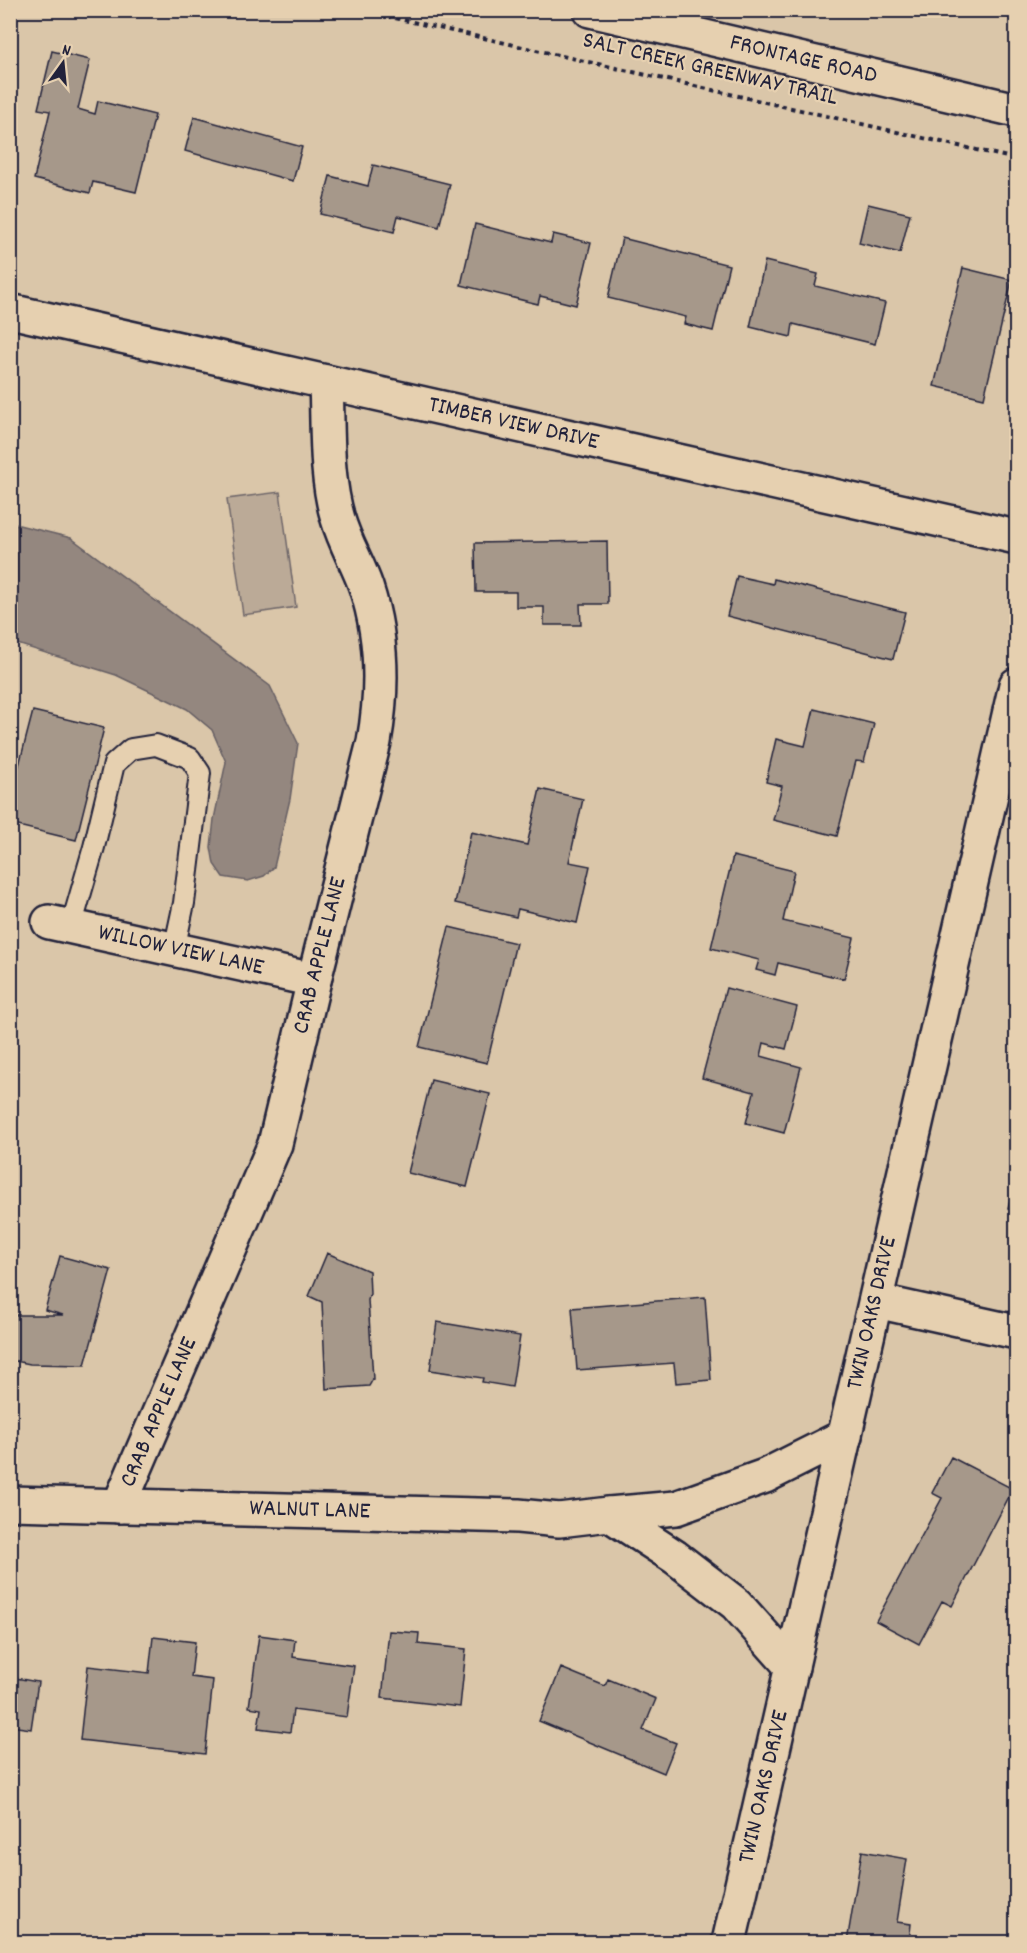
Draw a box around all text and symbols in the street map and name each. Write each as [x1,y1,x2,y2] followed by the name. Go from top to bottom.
[579,24,841,116] street label: SALT CREEK GREENWAY TRAIL
[726,26,880,94] street label: FRONTAGE ROAD
[33,33,93,93] north arrow
[59,39,73,63] text: N
[425,388,602,460] street label: TIMBER VIEW DRIVE
[285,873,356,1037] street label: CRAB APPLE LANE
[95,916,267,986] street label: WILLOW VIEW LANE
[839,1233,907,1393] street label: TWIN OAKS DRIVE
[112,1332,207,1493] street label: CRAB APPLE LANE
[249,1492,371,1529] street label: WALNUT LANE
[730,1707,798,1867] street label: TWIN OAKS DRIVE

